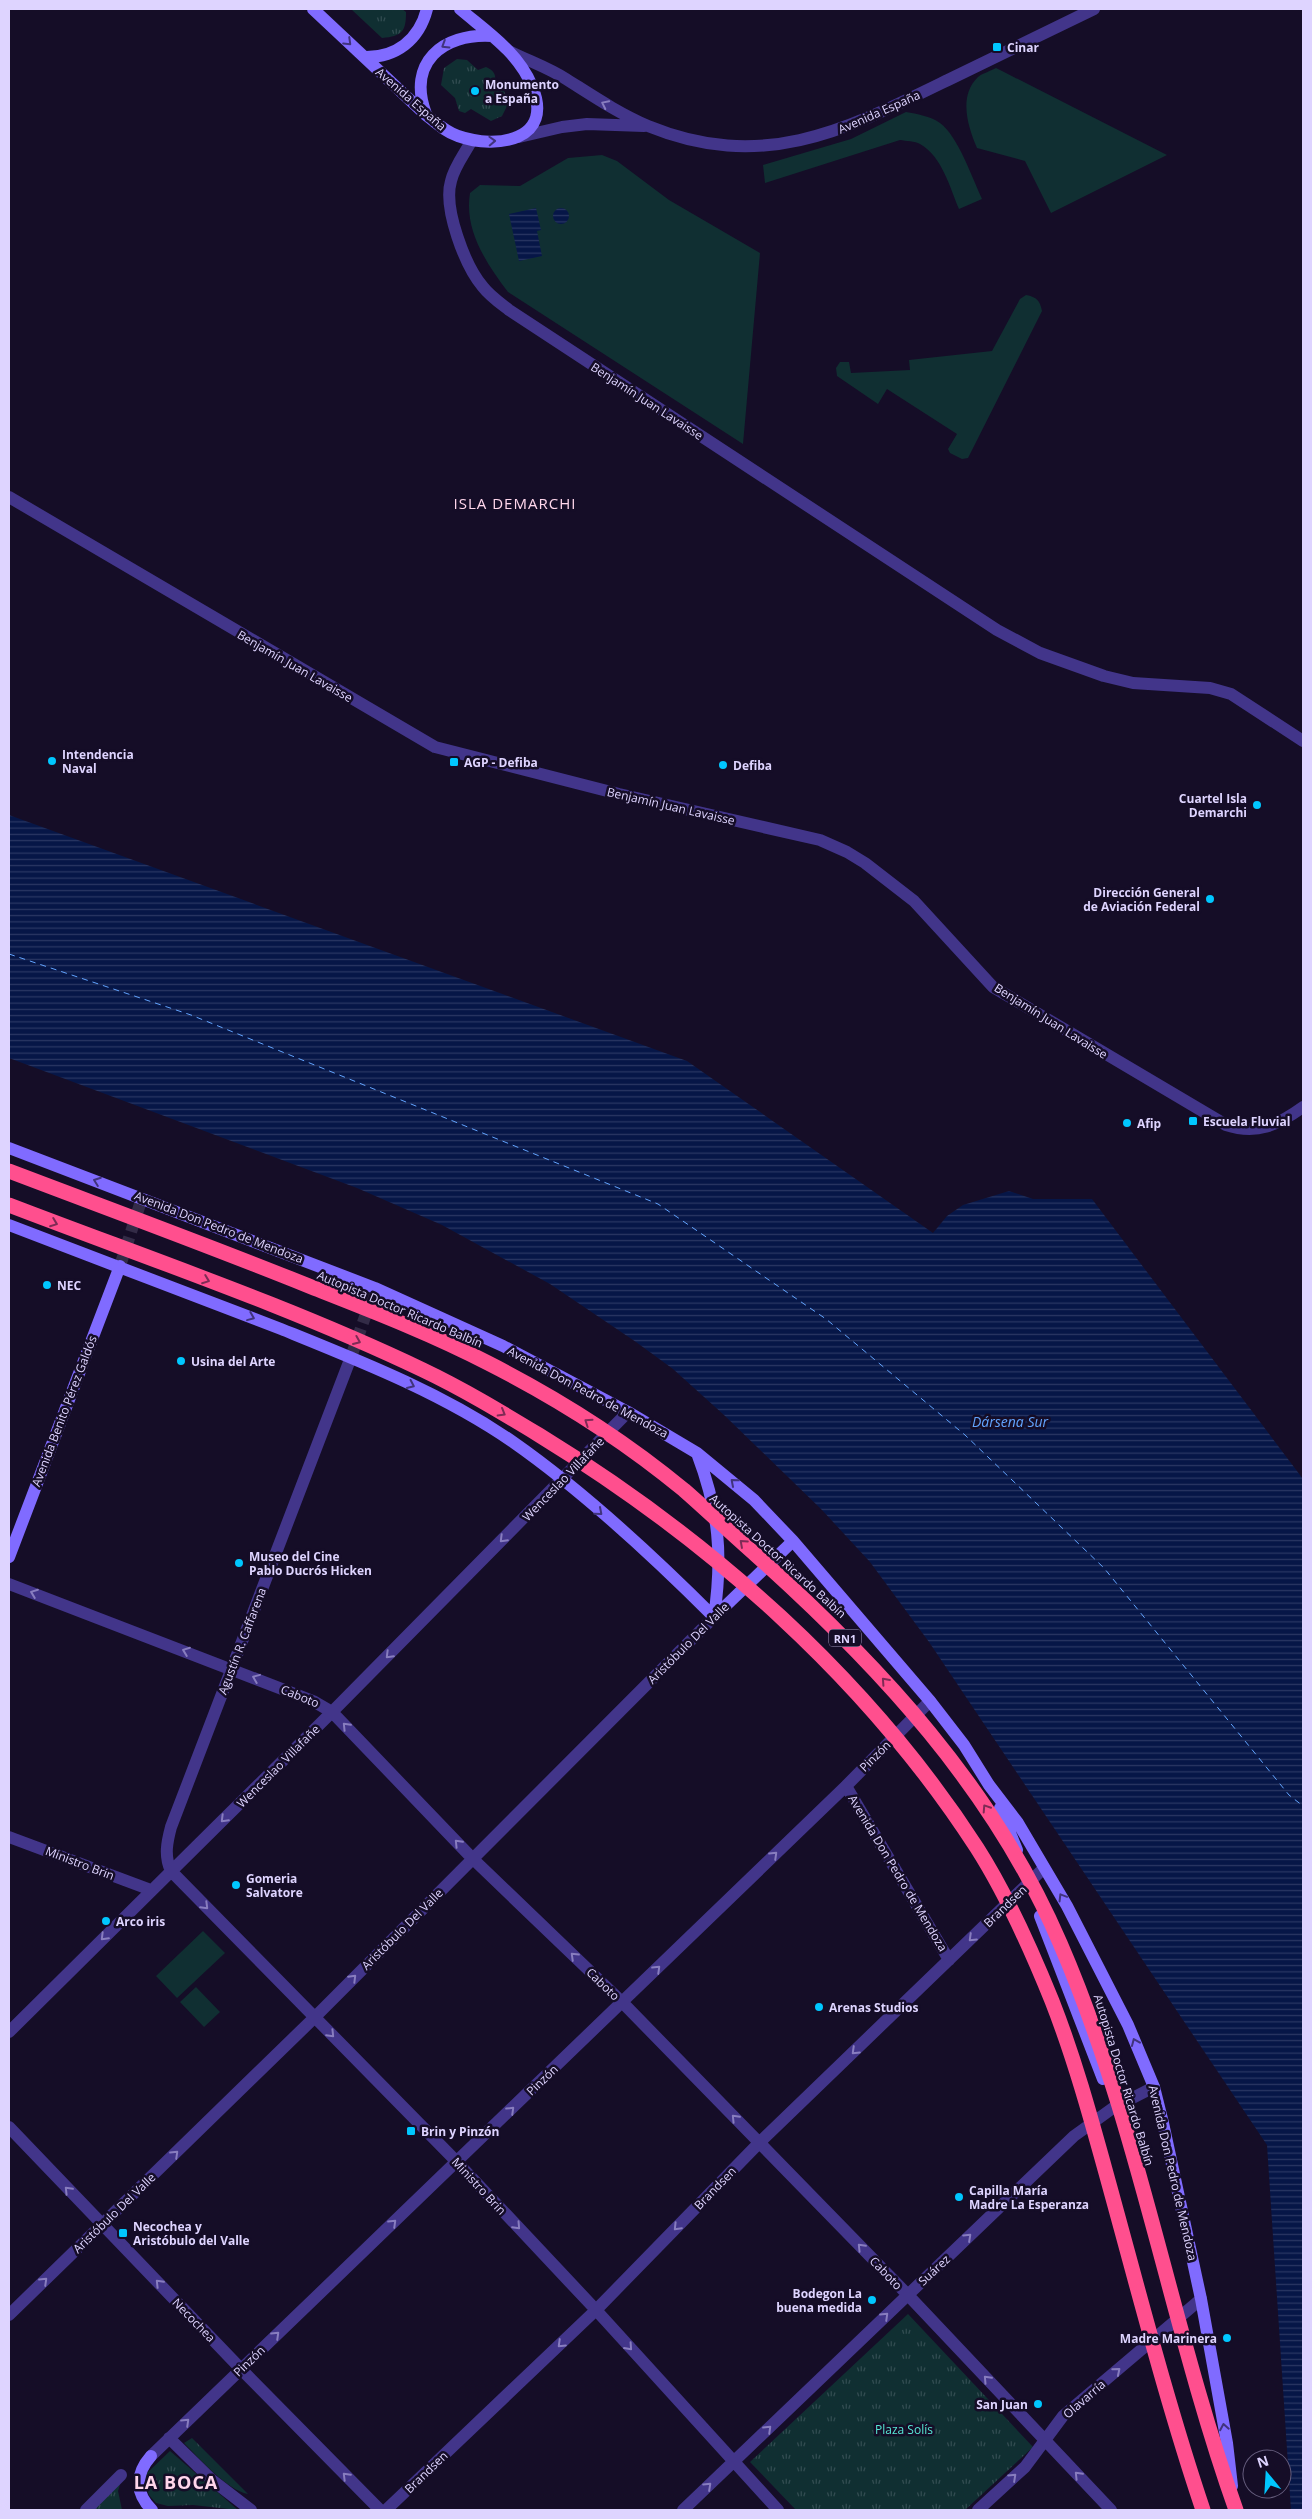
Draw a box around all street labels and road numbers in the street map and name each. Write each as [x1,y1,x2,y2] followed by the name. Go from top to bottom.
[372,64,450,134] street label: Avenida España
[835,86,923,138] street label: Avenida España
[588,358,707,444] street label: Benjamín Juan Lavaisse
[234,626,356,706] street label: Benjamín Juan Lavaisse
[605,783,737,829] street label: Benjamín Juan Lavaisse
[991,979,1111,1063] street label: Benjamín Juan Lavaisse
[132,1187,306,1267] street label: Avenida Don Pedro de Mendoza
[315,1266,485,1352] street label: Autopista Doctor Ricardo Balbín
[27,1333,101,1489] street label: Avenida Benito Pérez Galdós
[505,1342,671,1442] street label: Avenida Don Pedro de Mendoza
[518,1433,608,1525] street label: Wenceslao Villafañe
[706,1490,850,1622] street label: Autopista Doctor Ricardo Balbín
[214,1585,270,1697] street label: Agustín R. Caffarena
[643,1598,733,1688] street label: Aristóbulo Del Valle
[829,1630,861,1646] road number: RN1
[278,1681,322,1711] street label: Caboto
[233,1721,323,1811] street label: Wenceslao Villafañe
[856,1737,894,1775] street label: Pinzón
[844,1792,952,1954] street label: Avenida Don Pedro de Mendoza
[43,1842,117,1884] street label: Ministro Brin
[980,1881,1030,1931] street label: Brandsen
[357,1884,447,1974] street label: Aristóbulo Del Valle
[583,1964,623,2004] street label: Caboto
[1090,1992,1158,2168] street label: Autopista Doctor Ricardo Balbín
[522,2061,562,2099] street label: Pinzón
[1145,2084,1201,2262] street label: Avenida Don Pedro de Mendoza
[448,2154,510,2218] street label: Ministro Brin
[690,2163,740,2213] street label: Brandsen
[69,2169,159,2257] street label: Aristóbulo Del Valle
[914,2251,954,2289] street label: Suárez
[866,2253,906,2293] street label: Caboto
[169,2294,219,2346] street label: Necochea
[229,2342,269,2380] street label: Pinzón
[1059,2376,1109,2422] street label: Olavarría
[401,2447,451,2497] street label: Brandsen

